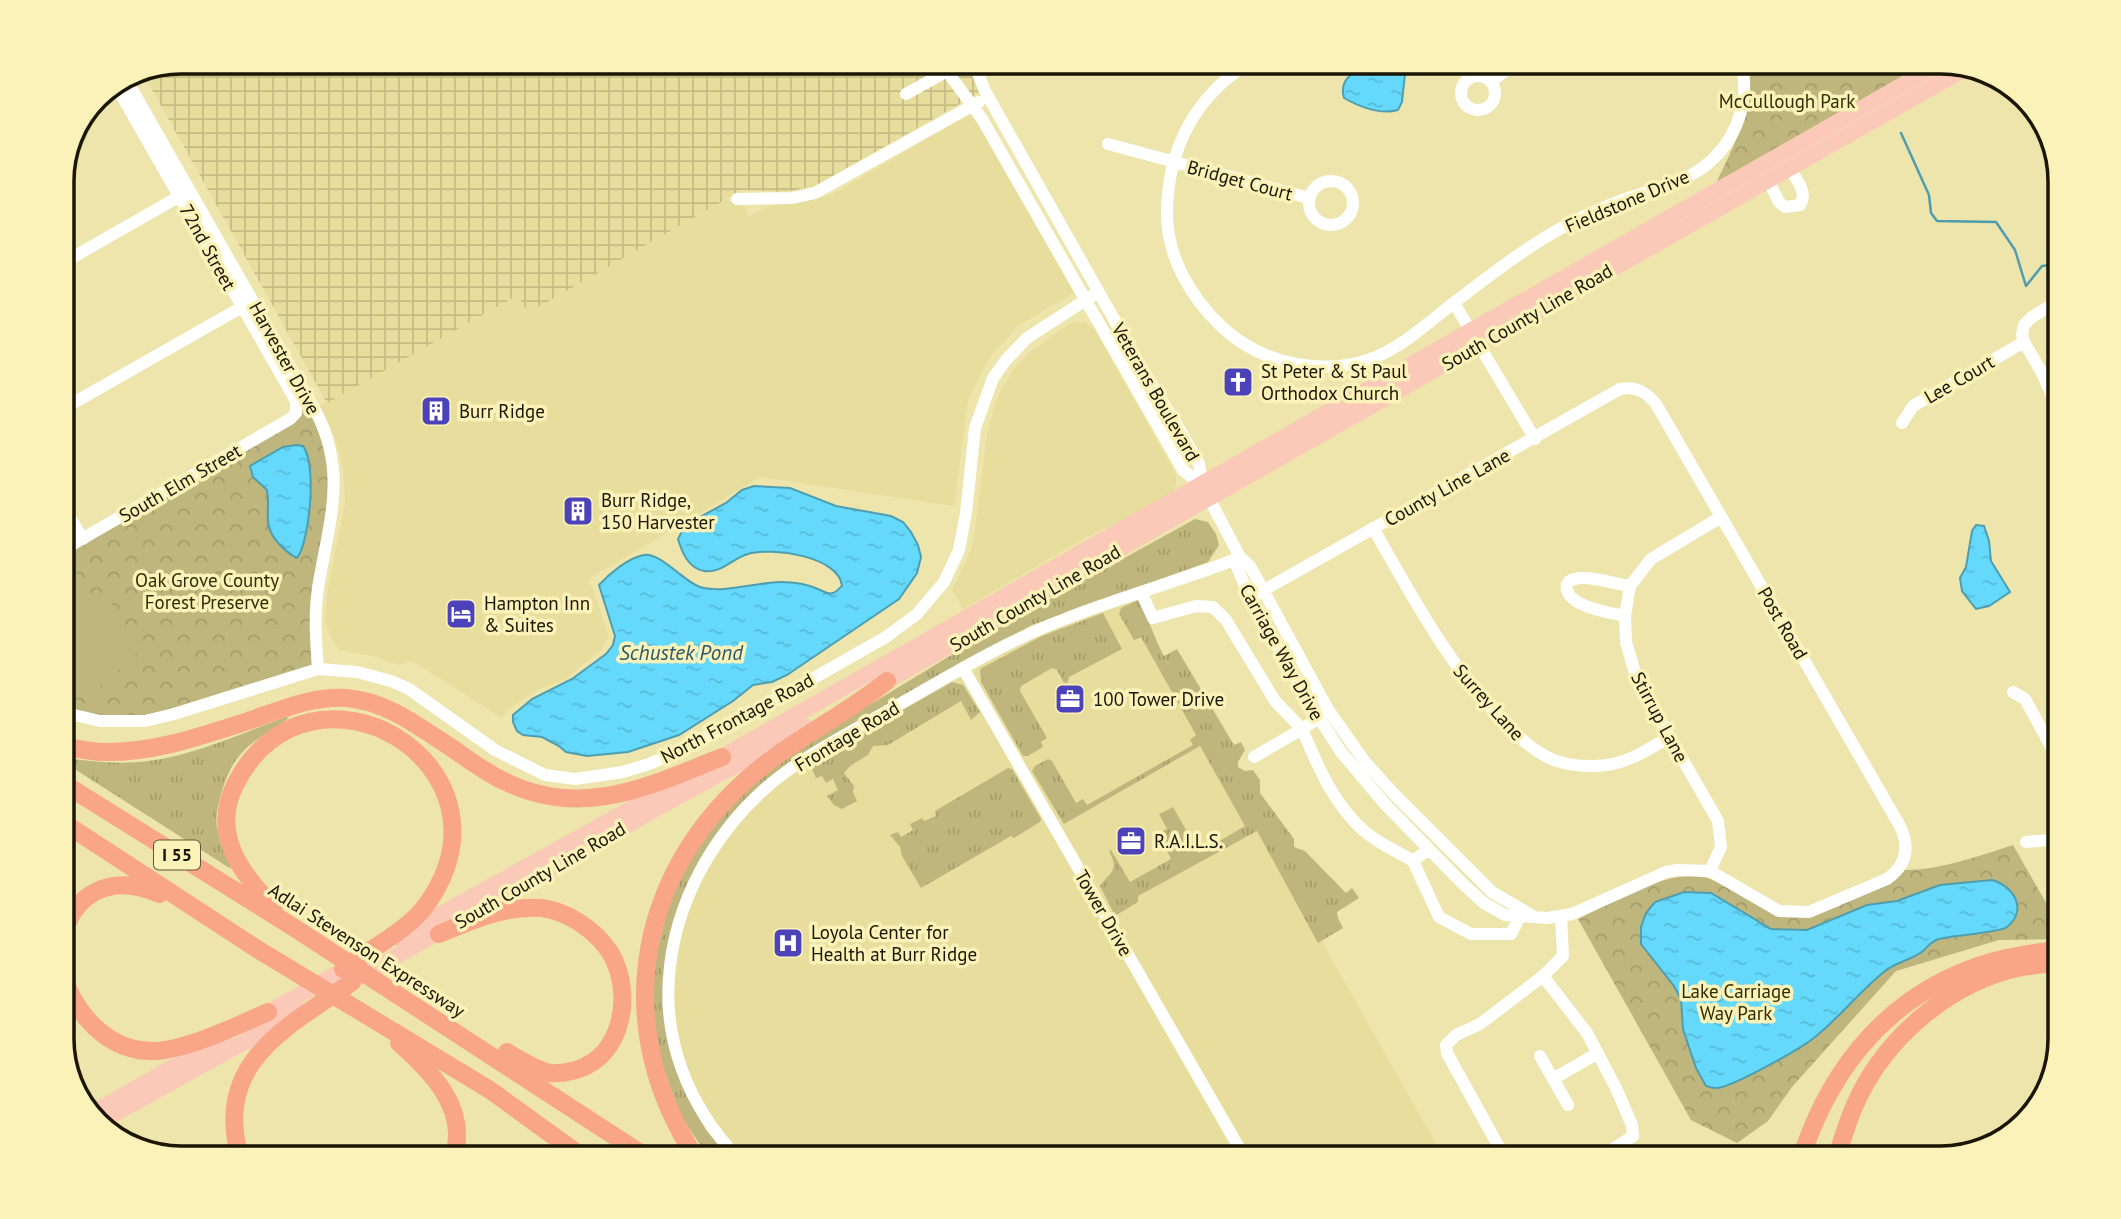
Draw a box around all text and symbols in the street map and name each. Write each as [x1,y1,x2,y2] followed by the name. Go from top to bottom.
[1719,89,1855,113] park label: McCullough Park
[1185,154,1296,206] street label: Bridget Court
[1561,164,1693,238] street label: Fieldstone Drive
[174,200,242,295] street label: 72nd Street
[1437,258,1617,376] street label: South County Line Road
[244,297,326,419] street label: Harvester Drive
[1106,318,1205,466] street label: Veterans Boulevard
[1920,349,1999,409] street label: Lee Court
[1261,359,1407,405] place label: St Peter & St Paul Orthodox Church
[1221,365,1255,399] church icon: St Peter & St Paul Orthodox Church
[419,394,453,428] building icon: Burr Ridge
[459,399,545,423] place label: Burr Ridge
[115,438,246,528] street label: South Elm Street
[1380,443,1514,531] street label: County Line Lane
[601,488,715,534] place label: Burr Ridge, 150 Harvester
[561,494,595,528] building icon: Burr Ridge, 150 Harvester
[945,539,1125,657] street label: South County Line Road
[135,568,279,614] park label: Oak Grove County Forest Preserve
[1235,580,1329,724] street label: Carriage Way Drive
[1753,582,1813,664] street label: Post Road
[484,591,590,637] place label: Hampton Inn & Suites
[444,597,478,631] hotel icon: Hampton Inn & Suites
[619,639,744,666] water label: Schustek Pond
[1448,659,1530,745] street label: Surrey Lane
[656,668,818,768] street label: North Frontage Road
[1626,668,1694,766] street label: Stirrup Lane
[1053,682,1087,716] office icon: 100 Tower Drive
[1093,687,1224,711] place label: 100 Tower Drive
[790,695,904,777] street label: Frontage Road
[450,816,630,934] street label: South County Line Road
[1114,824,1148,858] office icon: R.A.I.L.S.
[1154,829,1223,853] place label: R.A.I.L.S.
[154,840,200,870] road number: I 55
[1070,866,1138,960] street label: Tower Drive
[264,877,470,1023] street label: Adlai Stevenson Expressway
[811,920,977,966] place label: Loyola Center for Health at Burr Ridge
[771,926,805,960] hospital icon: Loyola Center for Health at Burr Ridge
[1681,979,1791,1025] park label: Lake Carriage Way Park

